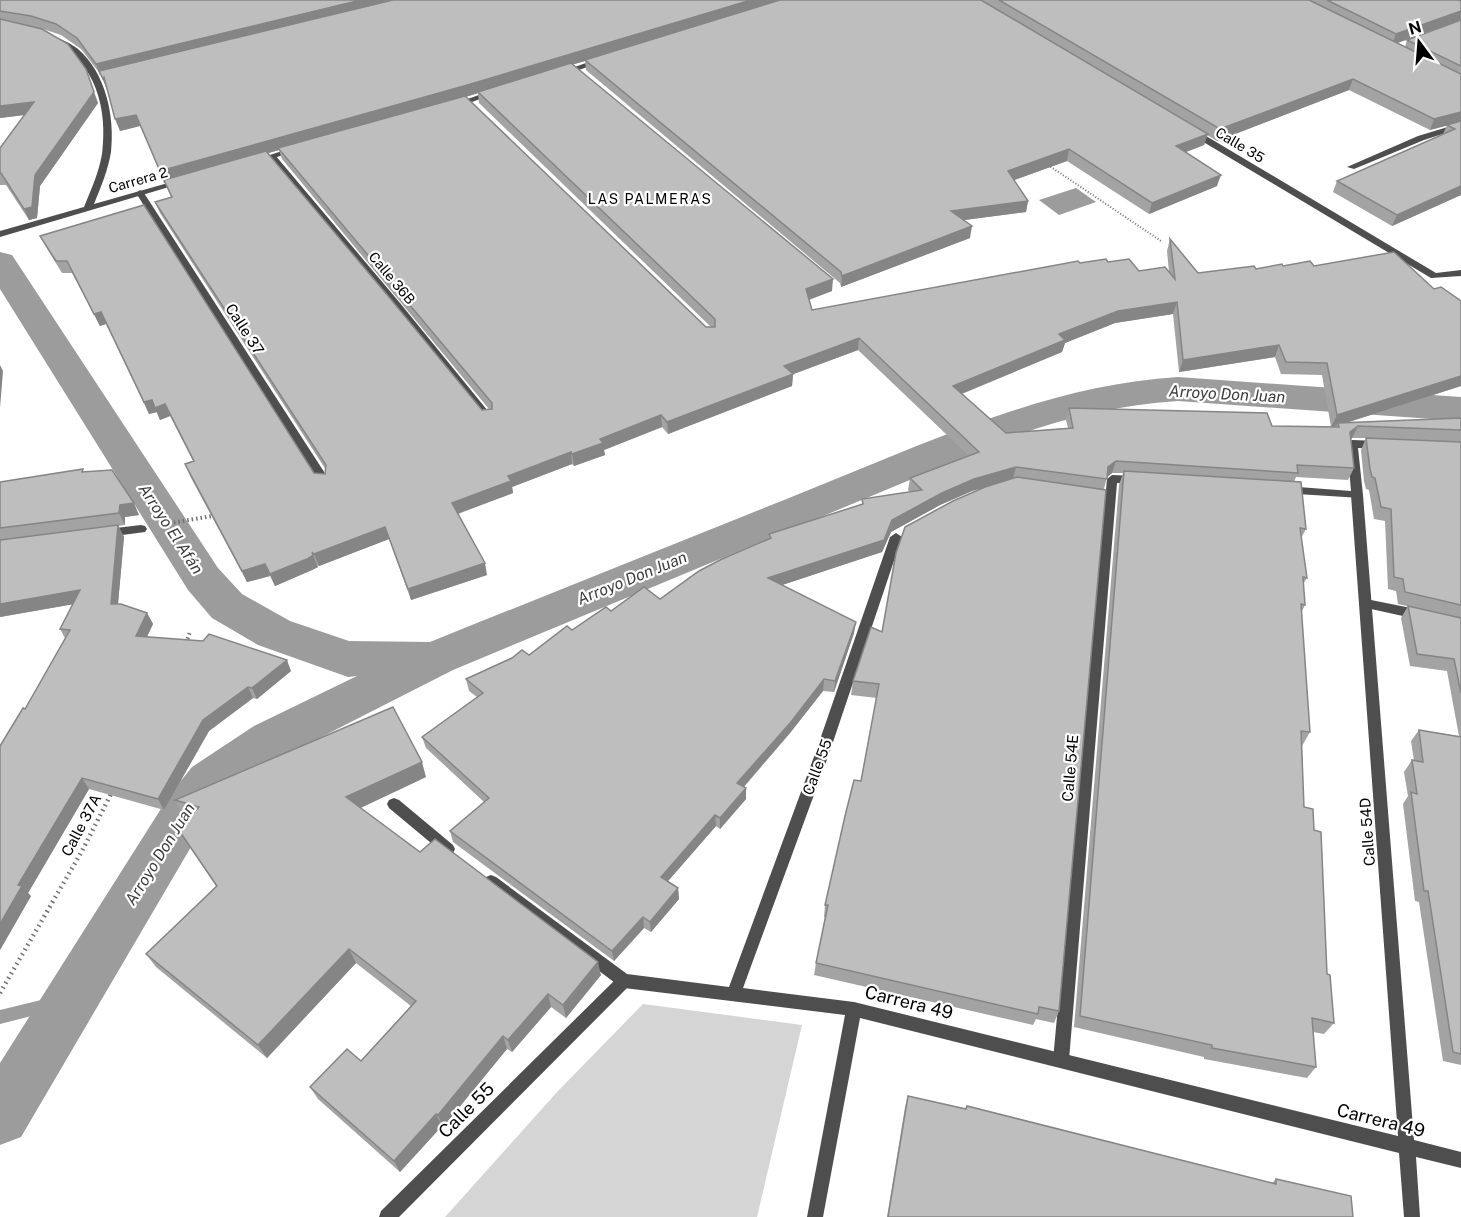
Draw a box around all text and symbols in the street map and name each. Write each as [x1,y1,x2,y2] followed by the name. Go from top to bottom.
[1389,12,1449,72] north arrow
[1406,17,1424,39] text: N
[1213,124,1267,166] street label: Calle 35
[107,164,169,196] street label: Carrera 2
[588,191,712,207] district label: LAS PALMERAS
[366,249,418,307] street label: Calle 36B
[222,300,268,358] street label: Calle 37
[1168,381,1286,407] water label: Arroyo Don Juan
[135,480,207,578] water label: Arroyo El Afán
[574,547,690,609] water label: Arroyo Don Juan
[1059,734,1081,802] street label: Calle 54E
[799,737,835,797] street label: Calle 55
[58,791,105,859] street label: Calle 37A
[1356,797,1378,867] street label: Calle 54D
[121,799,199,908] water label: Arroyo Don Juan
[863,981,955,1023] street label: Carrera 49
[434,1078,498,1142] street label: Calle 55
[1335,1099,1427,1141] street label: Carrera 49

